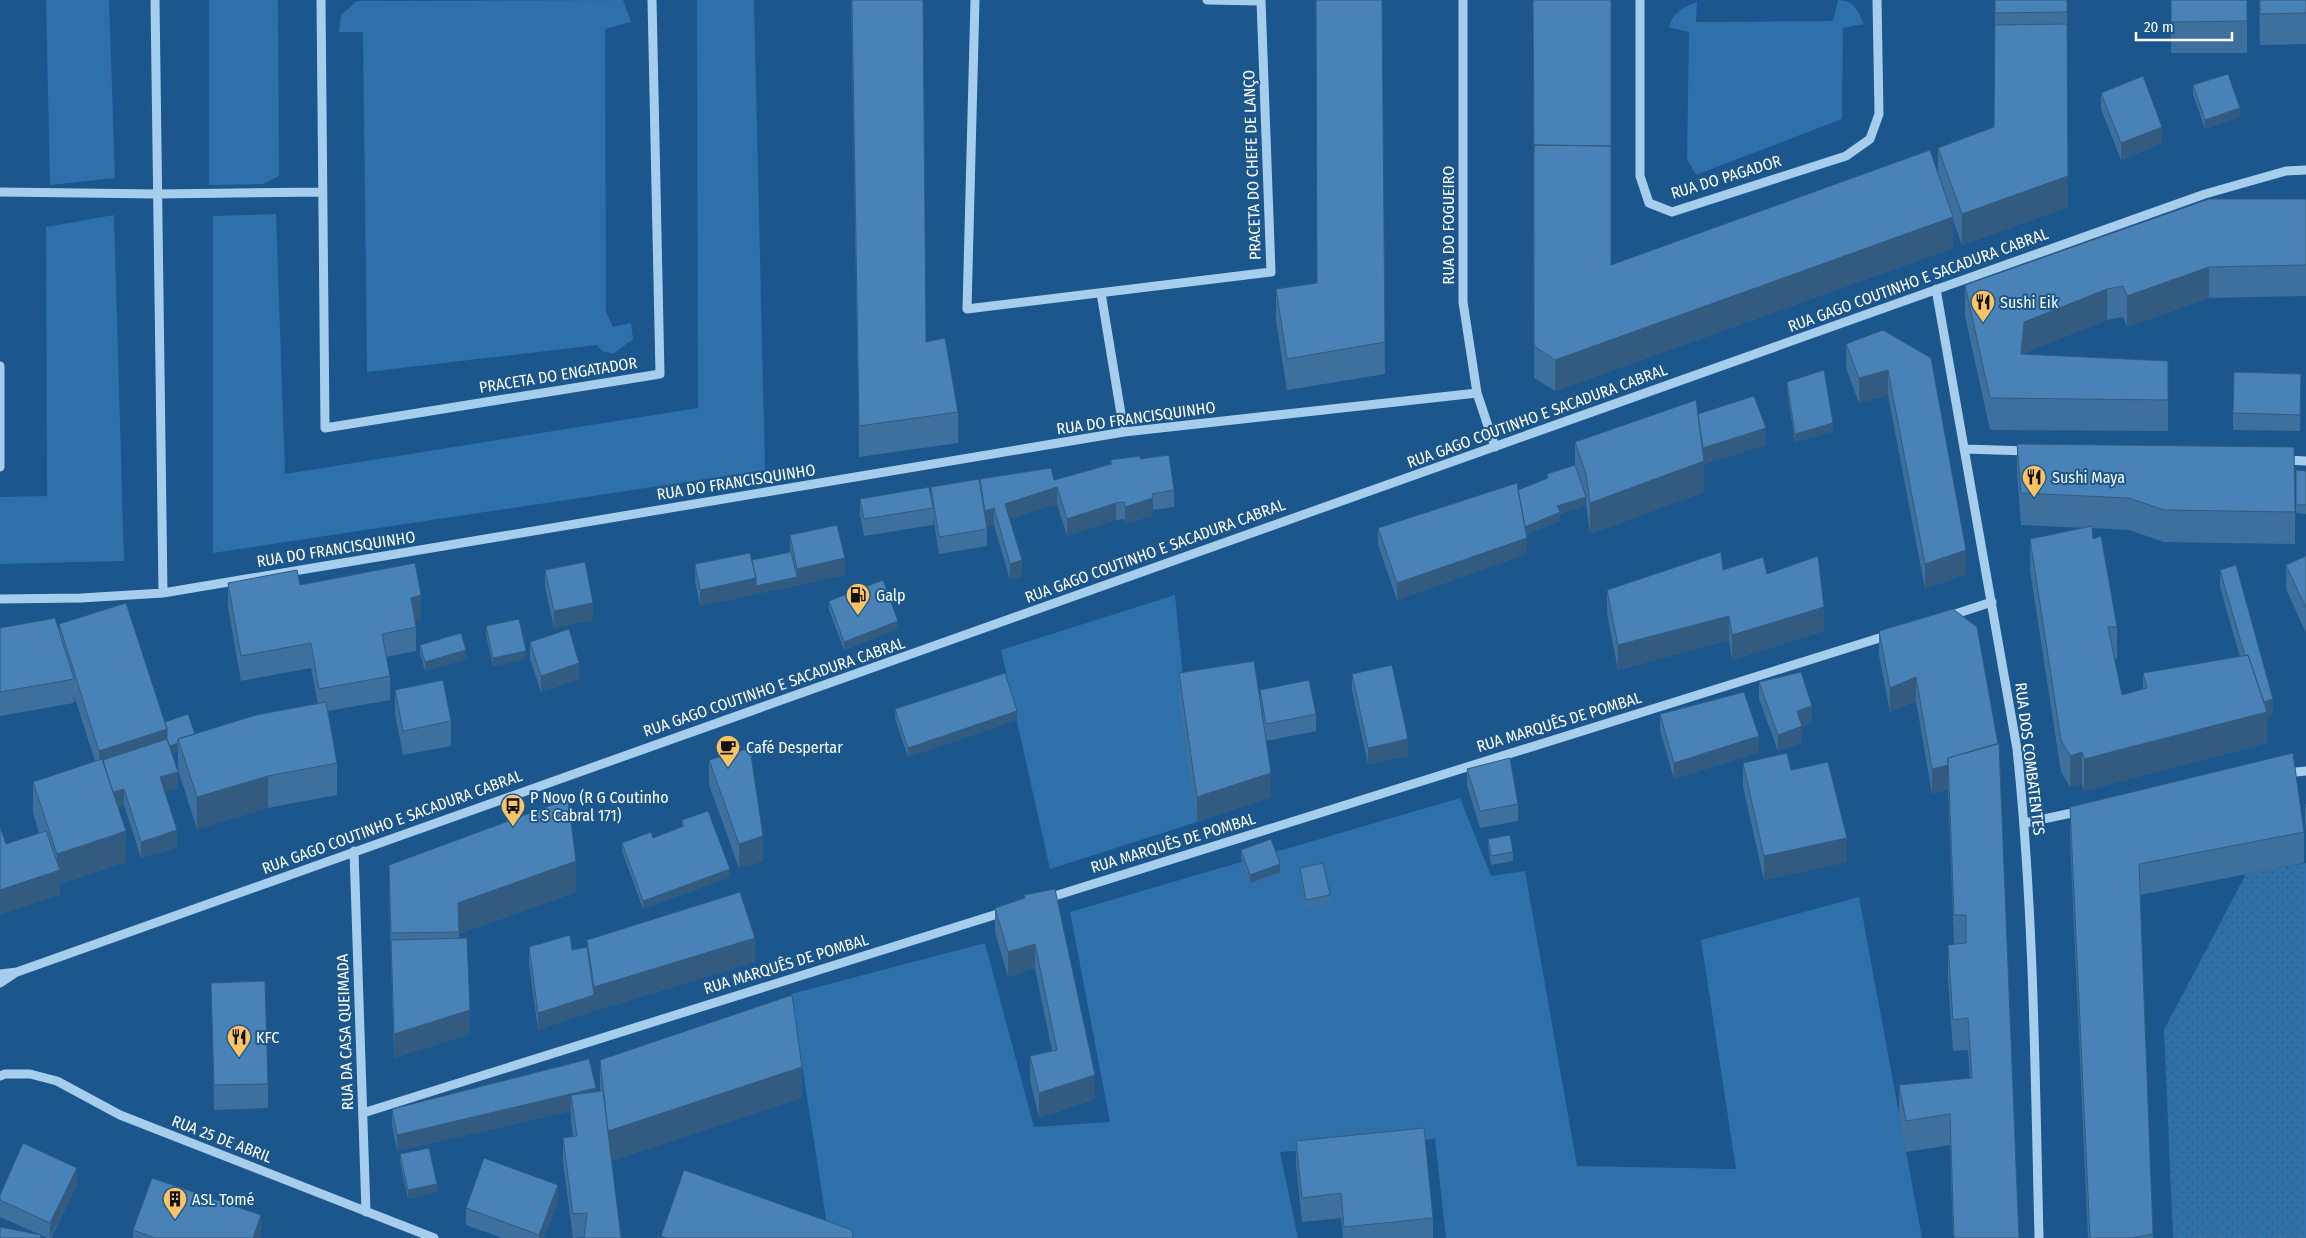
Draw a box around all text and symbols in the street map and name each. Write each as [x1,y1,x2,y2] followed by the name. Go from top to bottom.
[2136,10,2232,42] scale bar
[2144,18,2174,36] text: 20 m
[1239,70,1266,260] street label: PRACETA DO CHEFE DE LANÇO
[1668,151,1784,203] street label: RUA DO PAGADOR
[1439,166,1458,284] street label: RUA DO FOGUEIRO
[1785,224,2051,336] street label: RUA GAGO COUTINHO E SACADURA CABRAL
[1970,289,1996,323] restaurant icon: Sushi Eik
[2000,293,2059,312] place label: Sushi Eik
[478,353,639,397] street label: PRACETA DO ENGATADOR
[1404,360,1670,472] street label: RUA GAGO COUTINHO E SACADURA CABRAL
[1055,397,1217,439] street label: RUA DO FRANCISQUINHO
[655,460,817,504] street label: RUA DO FRANCISQUINHO
[2021,464,2047,498] restaurant icon: Sushi Maya
[2052,468,2125,487] place label: Sushi Maya
[1022,495,1288,607] street label: RUA GAGO COUTINHO E SACADURA CABRAL
[255,527,417,571] street label: RUA DO FRANCISQUINHO
[845,582,871,616] fuel station icon: Galp
[876,586,906,605] place label: Galp
[641,633,907,741] street label: RUA GAGO COUTINHO E SACADURA CABRAL
[2011,682,2049,837] street label: RUA DOS COMBATENTES
[1474,688,1644,756] street label: RUA MARQUÊS DE POMBAL
[715,734,741,768] cafe icon: Café Despertar
[746,738,843,757] place label: Café Despertar
[259,766,525,878] street label: RUA GAGO COUTINHO E SACADURA CABRAL
[530,788,669,825] place label: P Novo (R G Coutinho E S Cabral 171)
[500,793,526,827] bus stop icon: P Novo (R G Coutinho E S Cabral 171)
[1088,809,1258,877] street label: RUA MARQUÊS DE POMBAL
[701,930,871,998] street label: RUA MARQUÊS DE POMBAL
[333,953,357,1110] street label: RUA DA CASA QUEIMADA
[226,1024,252,1058] restaurant icon: KFC
[256,1028,279,1047] place label: KFC
[169,1111,275,1167] street label: RUA 25 DE ABRIL
[162,1186,188,1220] building icon: ASL Tomé
[192,1190,254,1209] place label: ASL Tomé

